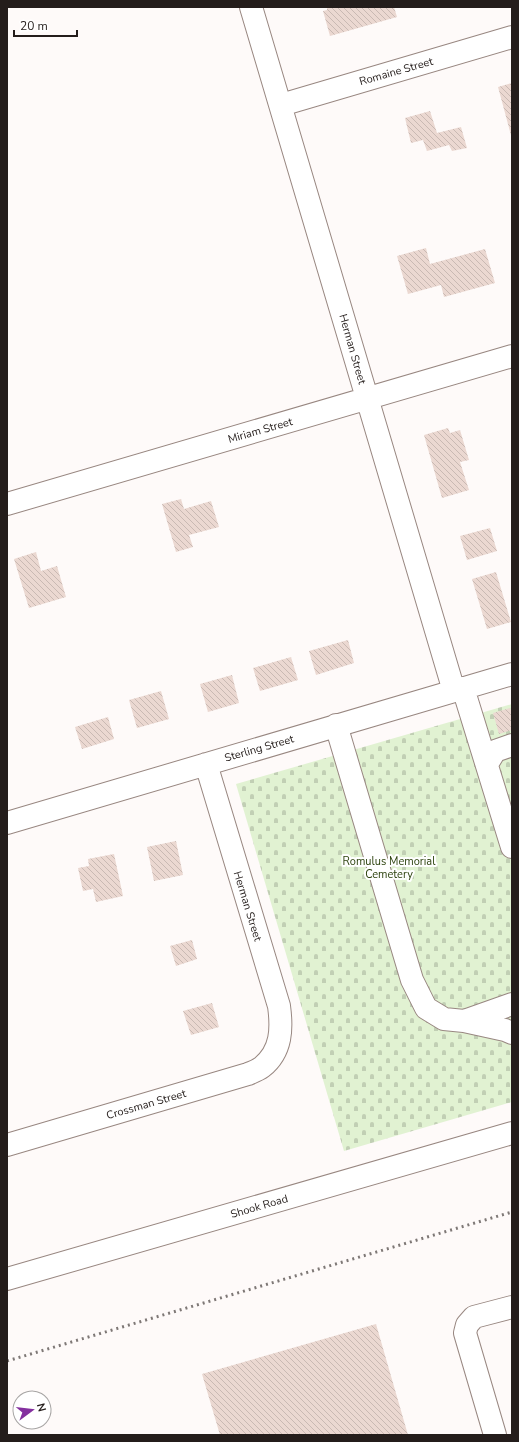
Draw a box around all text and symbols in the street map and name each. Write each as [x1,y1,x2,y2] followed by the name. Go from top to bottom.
[14,12,77,38] scale bar
[20,18,48,34] text: 20 m
[357,54,435,89] street label: Romaine Street
[335,312,370,386] street label: Herman Street
[226,414,294,447] street label: Miriam Street
[223,731,296,766] street label: Sterling Street
[343,854,436,882] park label: Romulus Memorial Cemetery
[230,869,265,943] street label: Herman Street
[105,1086,188,1123] street label: Crossman Street
[229,1191,290,1222] street label: Shook Road
[12,1390,52,1430] north arrow
[33,1402,49,1413] text: N

